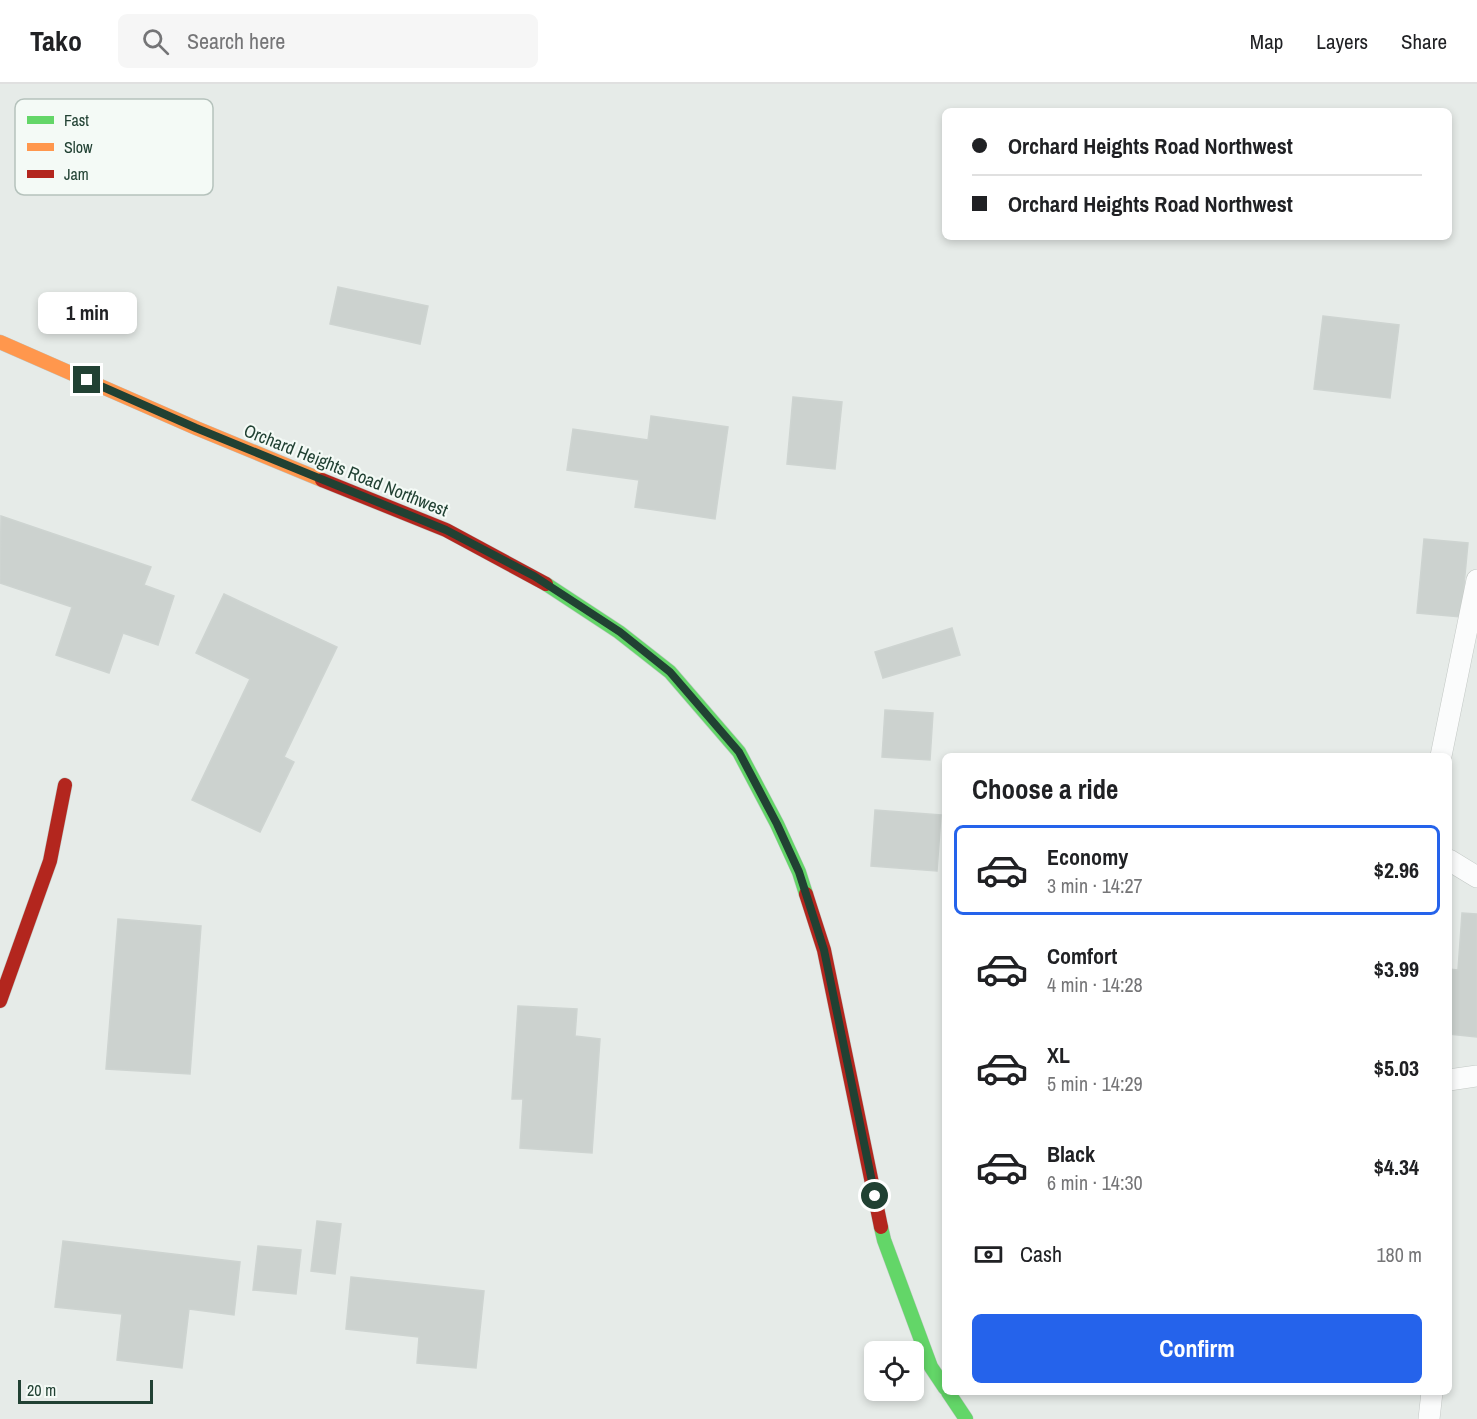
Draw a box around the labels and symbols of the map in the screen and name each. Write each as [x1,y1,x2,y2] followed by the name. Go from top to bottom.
[15,99,213,195] legend
[64,109,89,131] text: Fast
[64,136,93,158] text: Slow
[64,163,89,185] text: Jam
[38,293,136,335] callout: 1 min
[73,366,100,393] route end
[240,418,452,522] street label: Orchard Heights Road Northwest
[861,1182,888,1209] route start
[18,1377,153,1404] scale bar

